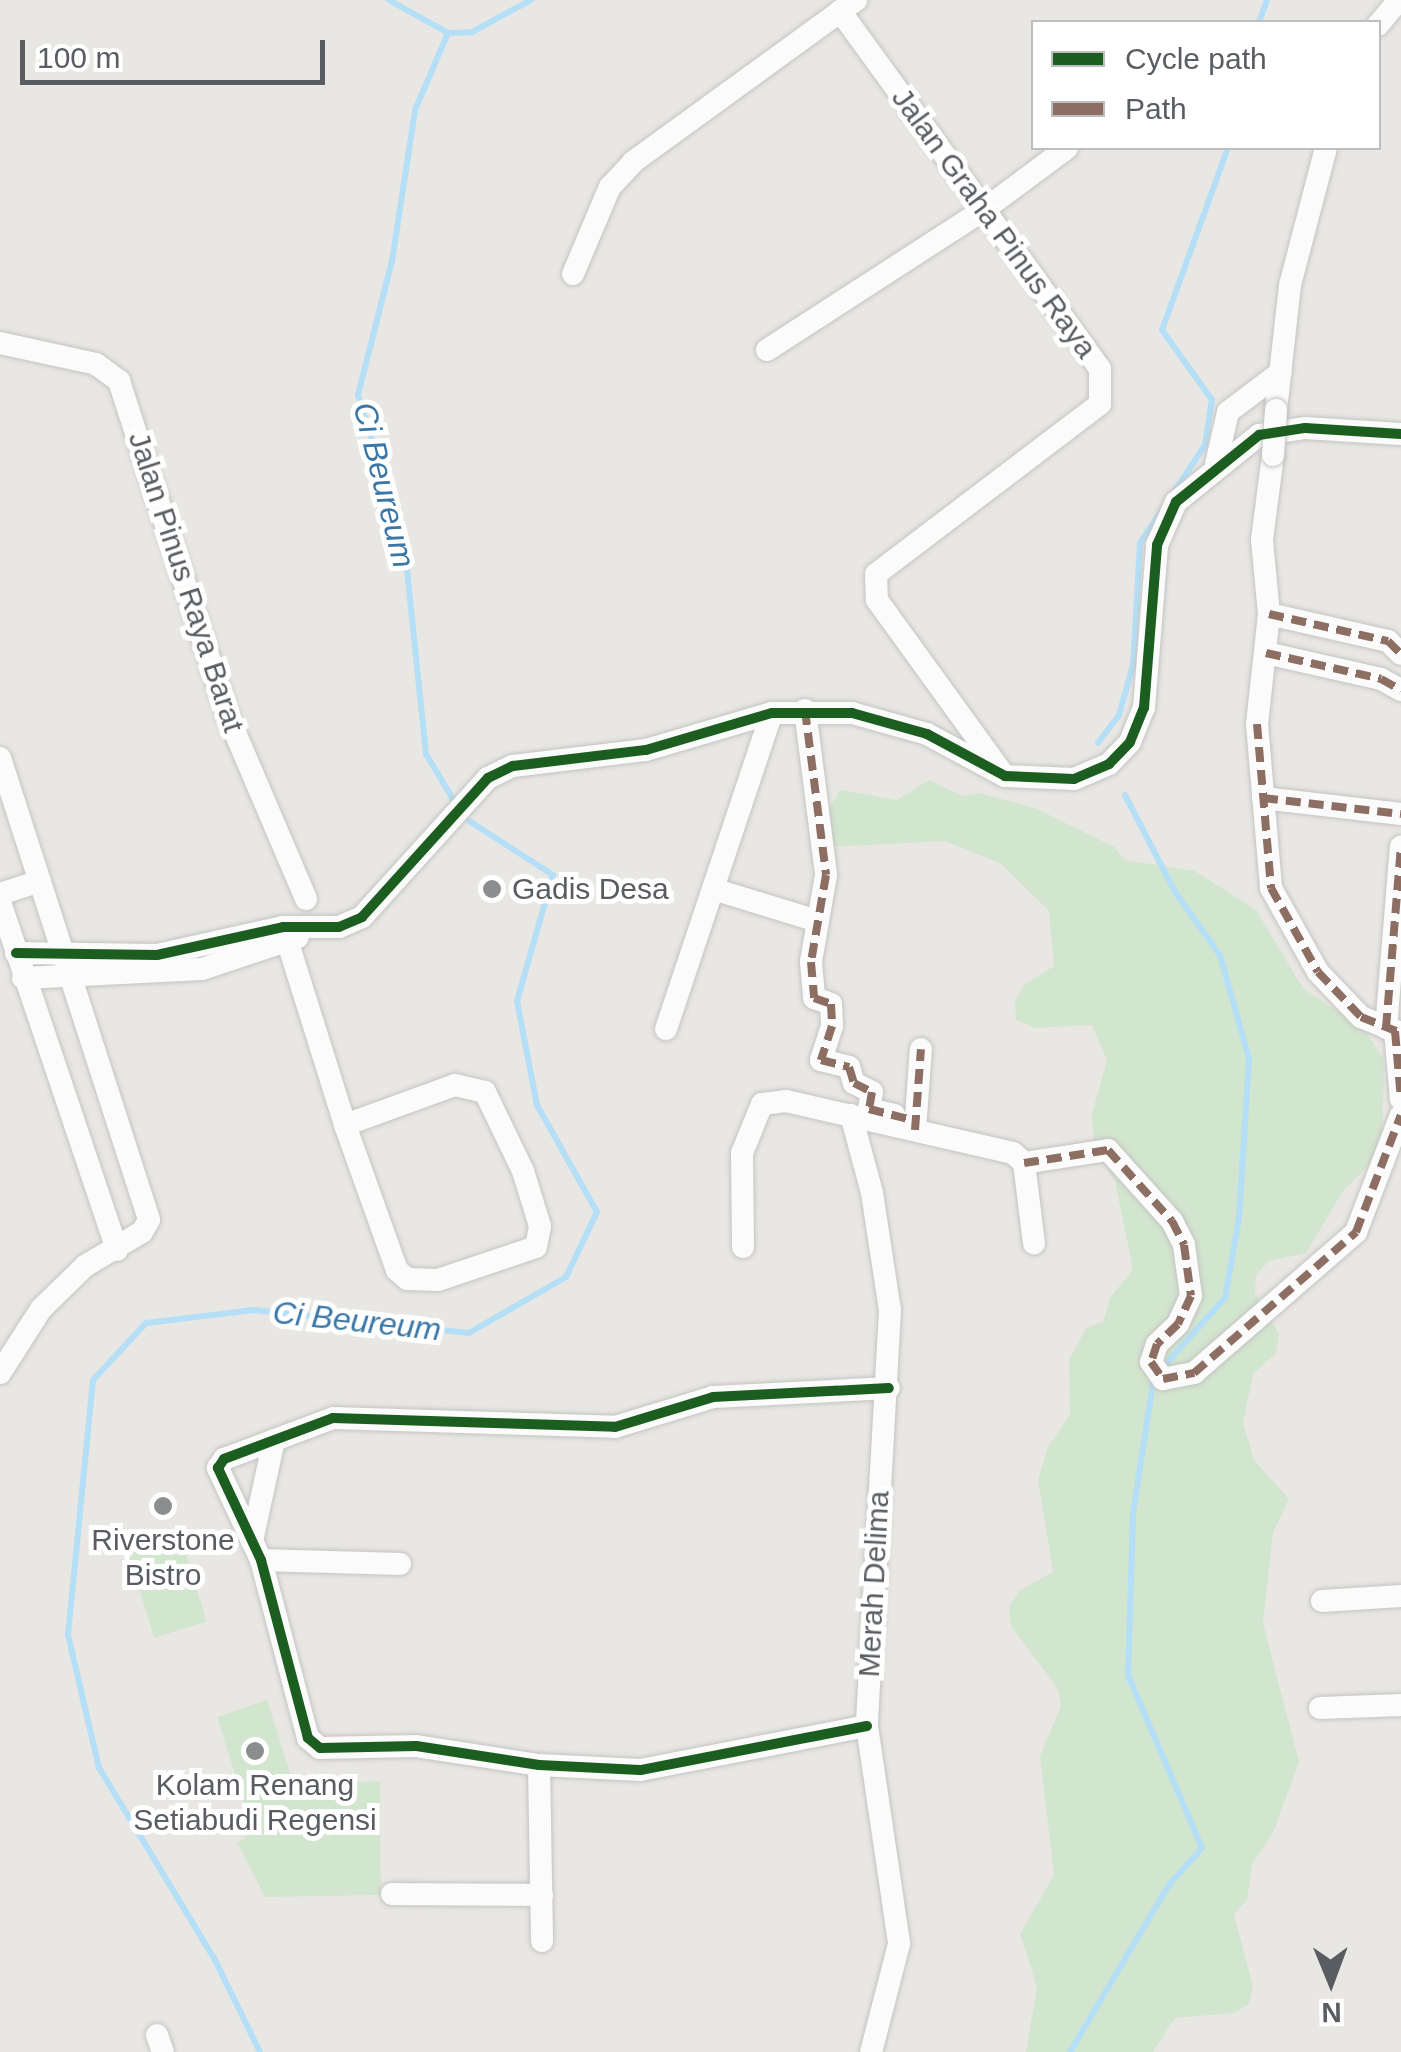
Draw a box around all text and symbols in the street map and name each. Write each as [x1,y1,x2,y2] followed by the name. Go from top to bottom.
[25,20,330,82] scale bar
[1031,20,1381,150] legend
[37,41,120,74] text: 100 m
[1125,42,1267,75] text: Cycle path
[884,81,1104,365] street label: Jalan Graha Pinus Raya
[1125,92,1187,125] text: Path
[345,398,423,572] water label: Ci Beureum
[120,427,252,737] street label: Jalan Pinus Raya Barat
[512,871,669,907] place label: Gadis Desa
[481,878,503,900] marker: Gadis Desa
[271,1293,443,1349] water label: Ci Beureum
[851,1490,897,1678] street label: Merah Delima
[152,1495,174,1517] marker: Riverstone Bistro
[91,1522,235,1592] place label: Riverstone Bistro
[244,1740,266,1762] marker: Kolam Renang Setiabudi Regensi
[133,1767,377,1838] place label: Kolam Renang Setiabudi Regensi
[1281,1932,1381,2032] north arrow
[1321,1997,1342,2028] text: N

